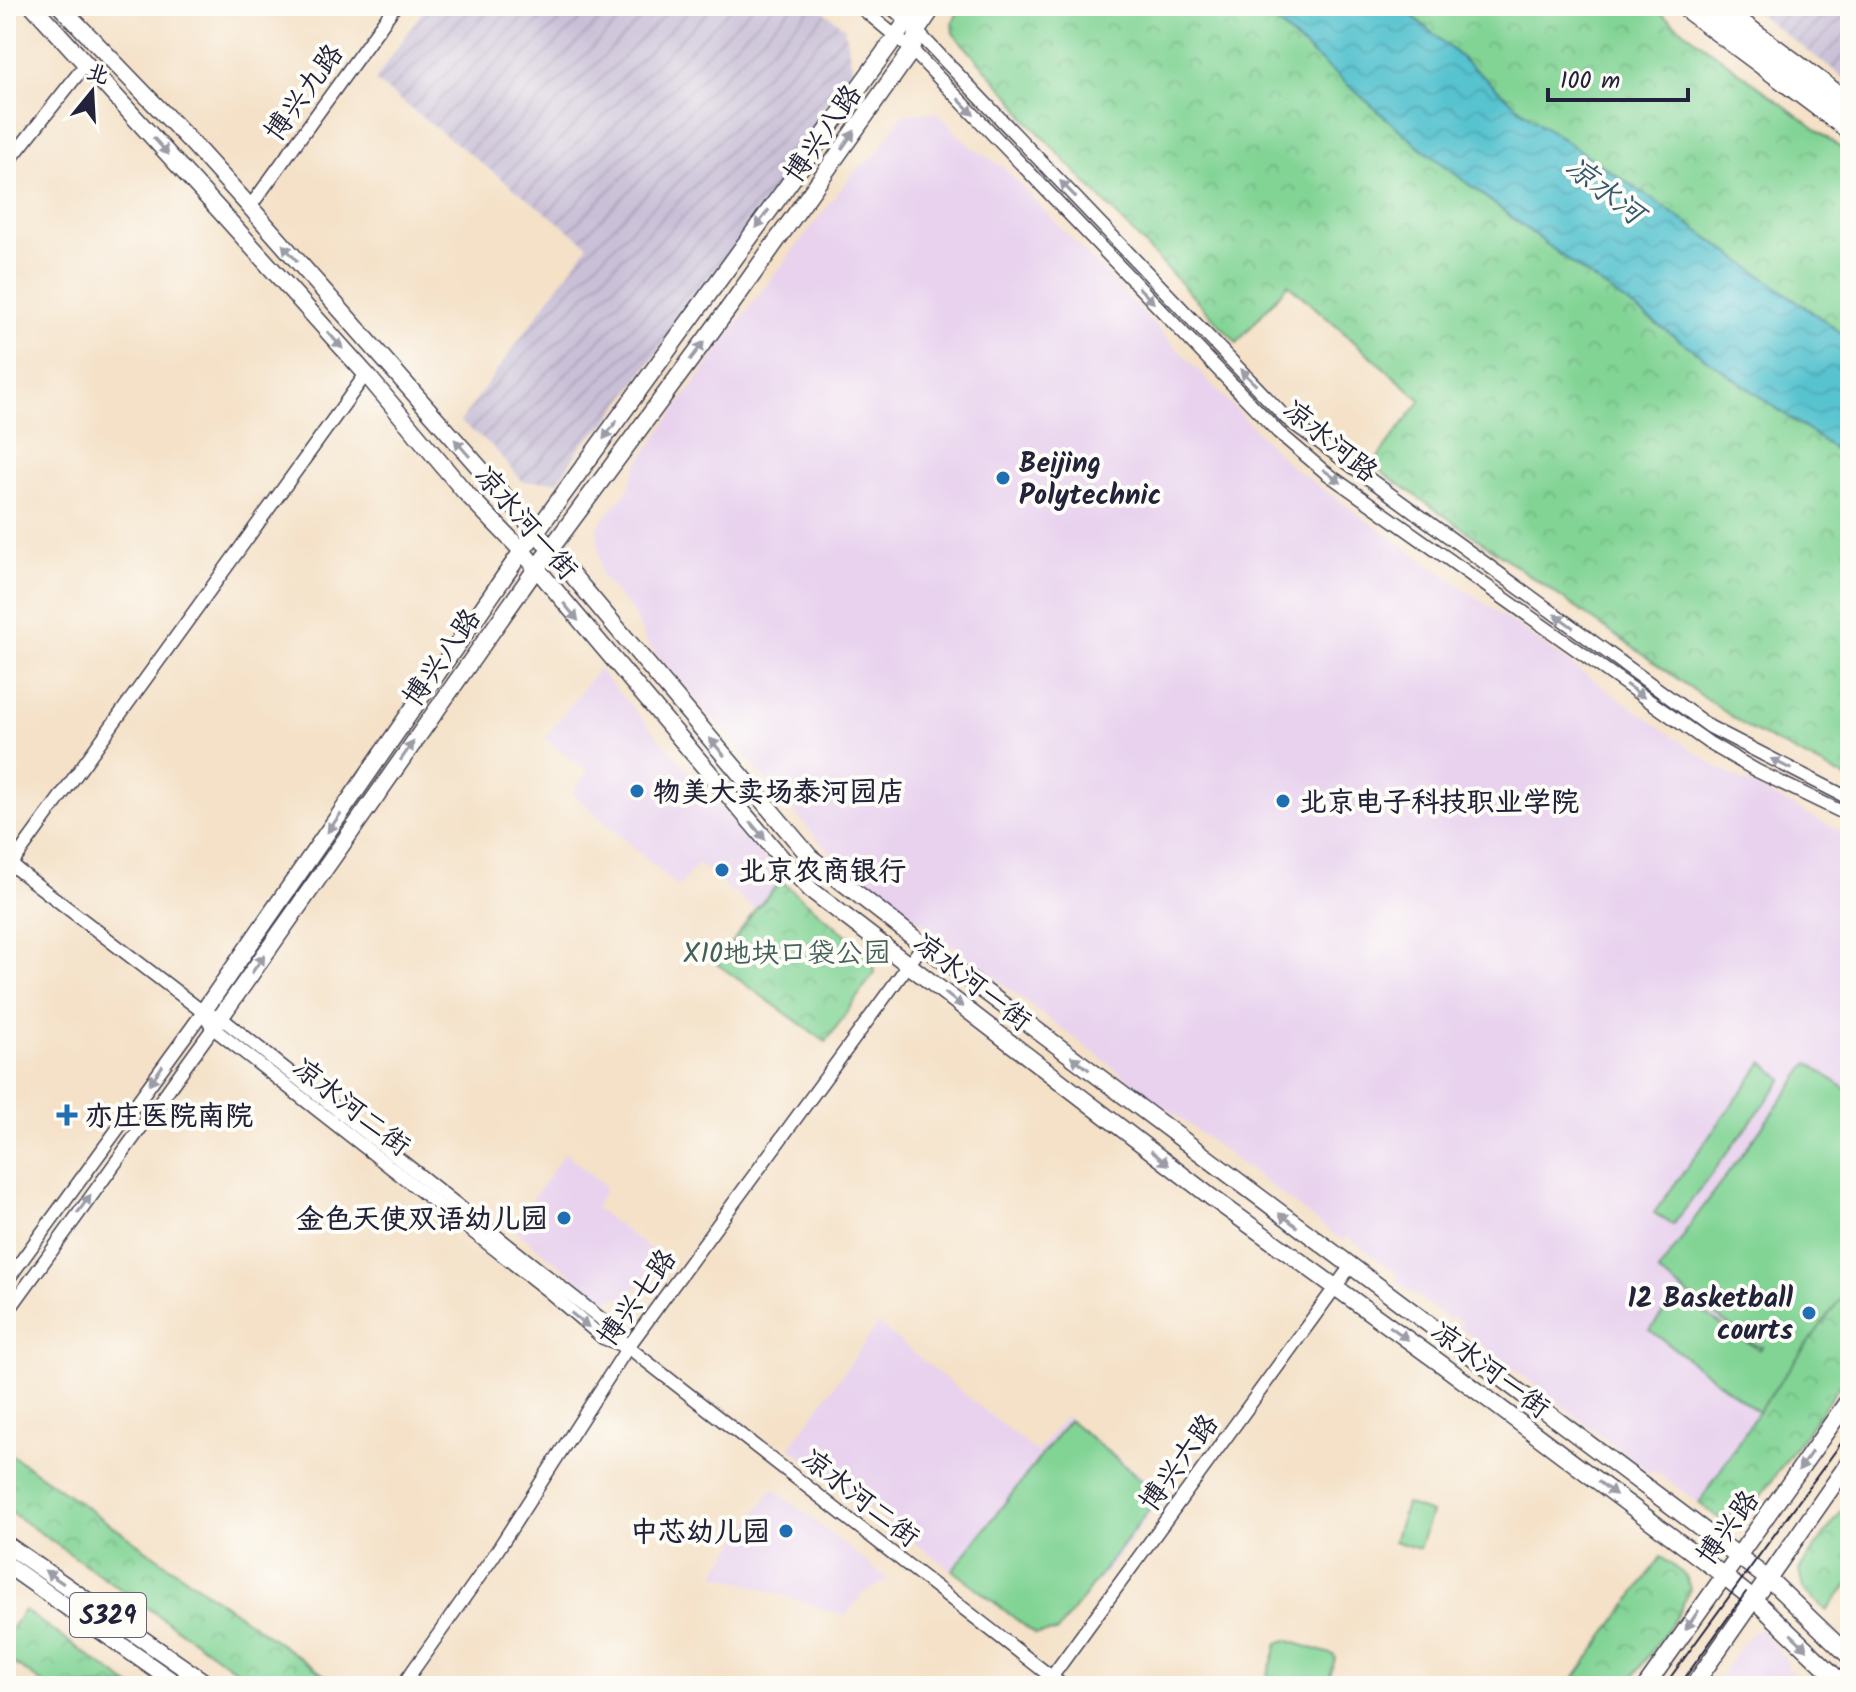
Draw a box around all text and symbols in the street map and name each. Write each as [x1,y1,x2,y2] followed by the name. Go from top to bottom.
[254,35,356,152] street label: 博兴九路
[52,52,132,132] north arrow
[1548,52,1688,102] scale bar
[82,55,113,95] text: 北
[1560,62,1620,101] text: 100 m
[773,76,875,193] street label: 博兴八路
[956,97,975,116] one-way arrow
[840,130,856,151] one-way arrow
[152,137,170,156] one-way arrow
[1554,145,1658,241] water label: 凉水河
[1059,180,1078,199] one-way arrow
[754,208,770,230] one-way arrow
[282,243,299,263] one-way arrow
[1137,285,1155,304] one-way arrow
[326,329,343,349] one-way arrow
[688,341,704,362] one-way arrow
[1239,368,1257,387] one-way arrow
[1272,389,1387,495] street label: 凉水河路
[603,419,618,440] one-way arrow
[454,438,471,458] one-way arrow
[1019,442,1161,519] place label: Beijing Polytechnic
[462,456,588,591] street label: 凉水河一街
[1321,468,1342,483] one-way arrow
[994,469,1012,487] marker: Beijing Polytechnic
[392,600,494,717] street label: 博兴八路
[562,602,579,622] one-way arrow
[1553,613,1575,629] one-way arrow
[1625,683,1646,698] one-way arrow
[709,737,726,757] one-way arrow
[399,741,414,762] one-way arrow
[1769,757,1792,770] one-way arrow
[653,771,905,816] place label: 物美大卖场泰河园店
[1299,781,1579,826] place label: 北京电子科技职业学院
[628,782,646,800] marker: 物美大卖场泰河园店
[1274,792,1292,810] marker: 北京电子科技职业学院
[327,813,342,834] one-way arrow
[749,821,766,841] one-way arrow
[738,850,906,895] place label: 北京农商银行
[713,861,731,879] marker: 北京农商银行
[902,922,1040,1044] street label: 凉水河一街
[683,932,891,977] park label: X10地块口袋公园
[250,953,265,974] one-way arrow
[944,992,964,1008] one-way arrow
[281,1047,419,1169] street label: 凉水河二街
[1070,1056,1090,1072] one-way arrow
[149,1064,164,1085] one-way arrow
[85,1095,253,1140] place label: 亦庄医院南院
[56,1104,78,1126] marker: 亦庄医院南院
[1150,1150,1170,1166] one-way arrow
[76,1194,91,1215] one-way arrow
[296,1198,548,1243] place label: 金色天使双语幼儿园
[555,1209,573,1227] marker: 金色天使双语幼儿园
[1277,1212,1298,1228] one-way arrow
[587,1240,689,1357] street label: 博兴七路
[1627,1277,1794,1354] place label: 12 Basketball courts
[1800,1304,1818,1322] marker: 12 Basketball courts
[1420,1311,1559,1431] street label: 凉水河一街
[570,1312,590,1328] one-way arrow
[1388,1324,1409,1340] one-way arrow
[1129,1405,1231,1522] street label: 博兴六路
[790,1438,928,1560] street label: 凉水河二街
[1798,1451,1813,1472] one-way arrow
[1597,1480,1617,1496] one-way arrow
[1686,1481,1772,1576] street label: 博兴路
[630,1511,770,1556] place label: 中芯幼儿园
[777,1522,795,1540] marker: 中芯幼儿园
[44,1570,65,1585] one-way arrow
[70,1593,146,1637] road number: S329
[1685,1610,1700,1631] one-way arrow
[1789,1633,1808,1651] one-way arrow

